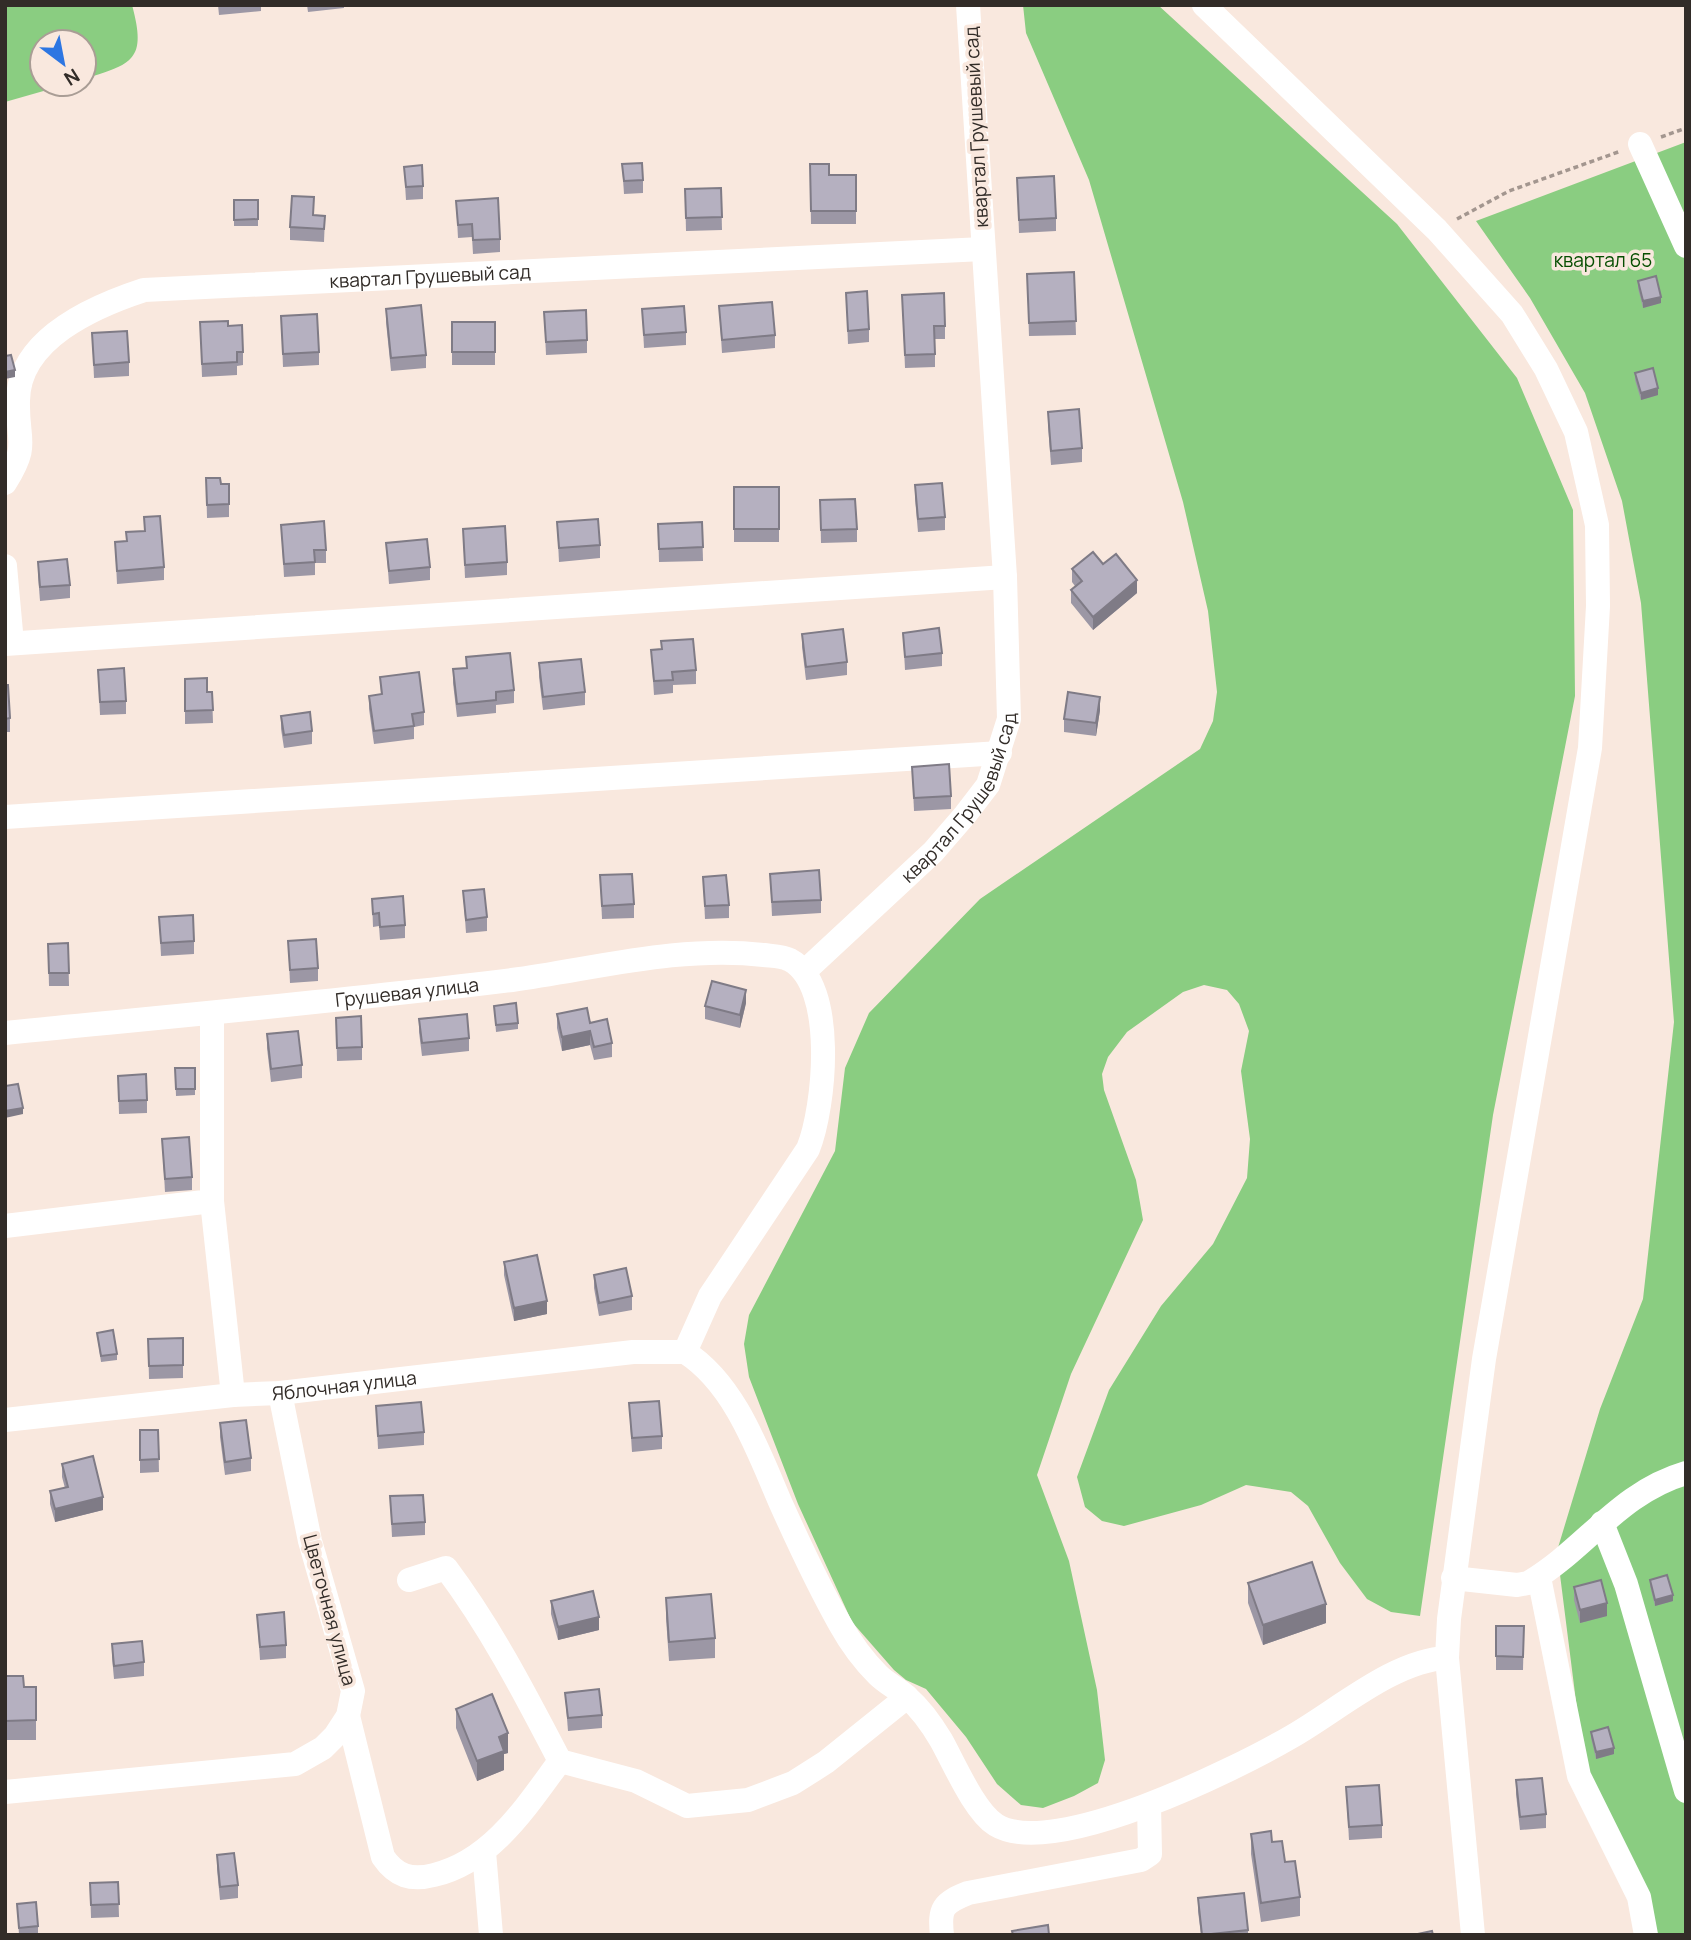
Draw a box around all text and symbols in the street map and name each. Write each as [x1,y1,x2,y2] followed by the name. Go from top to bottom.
[958,26,994,228] street label: квартал Грушевый сад
[28,28,98,98] north arrow
[59,63,85,92] text: N
[1554,247,1652,273] park label: квартал 65
[329,258,531,294] street label: квартал Грушевый сад
[895,713,1022,888] street label: квартал Грушевый сад
[334,971,480,1013] street label: Грушевая улица
[271,1364,418,1406] street label: Яблочная улица
[297,1532,363,1688] street label: Цветочная улица

